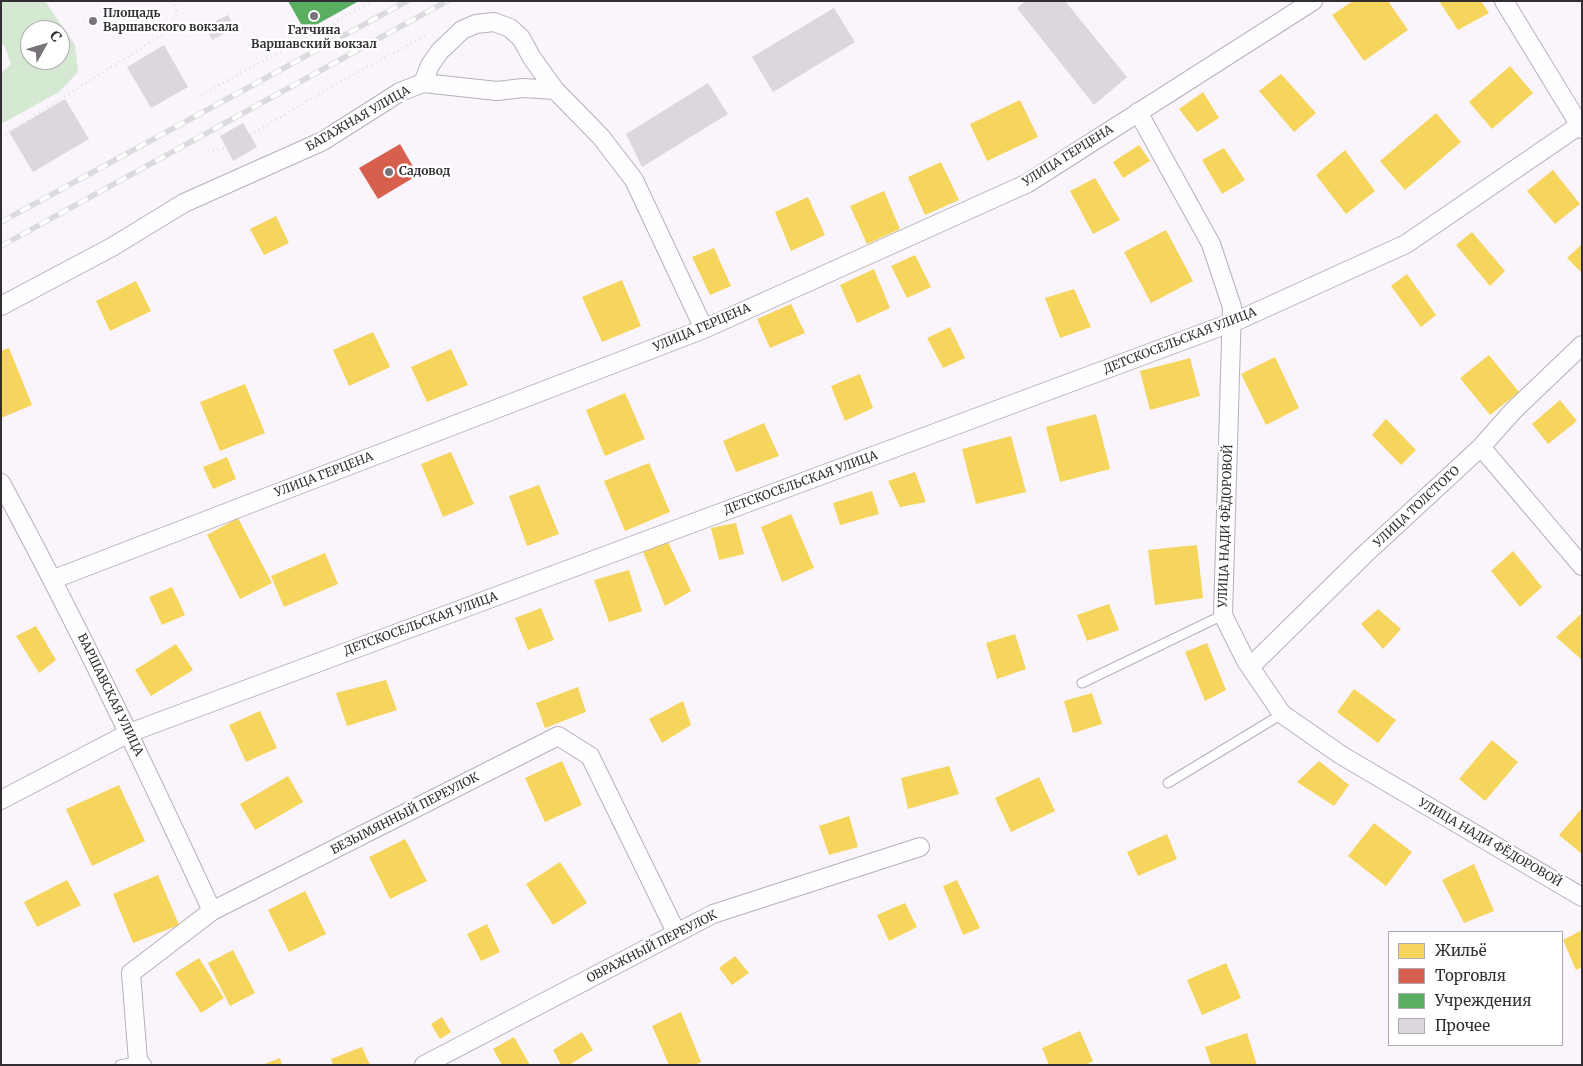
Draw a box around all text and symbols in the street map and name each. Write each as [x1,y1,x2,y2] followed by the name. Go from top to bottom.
[103,7,239,35] place label: Площадь Варшавского вокзала
[308,10,320,22] marker: Гатчина Варшавский вокзал
[87,15,99,27] marker: Площадь Варшавского вокзала
[20,20,70,70] north arrow
[251,24,377,52] place label: Гатчина Варшавский вокзал
[46,27,66,45] text: С
[303,83,413,155] street label: БАГАЖНАЯ УЛИЦА
[1020,122,1116,190] street label: УЛИЦА ГЕРЦЕНА
[399,165,450,179] place label: Садовод
[383,166,395,178] marker: Садовод
[651,301,753,355] street label: УЛИЦА ГЕРЦЕНА
[1102,305,1258,377] street label: ДЕТСКОСЕЛЬСКАЯ УЛИЦА
[1216,444,1236,608] street label: УЛИЦА НАДИ ФЁДОРОВОЙ
[722,448,880,518] street label: ДЕТСКОСЕЛЬСКАЯ УЛИЦА
[273,450,375,500] street label: УЛИЦА ГЕРЦЕНА
[1371,464,1463,550] street label: УЛИЦА ТОЛСТОГО
[342,589,500,659] street label: ДЕТСКОСЕЛЬСКАЯ УЛИЦА
[74,631,146,759] street label: ВАРШАВСКАЯ УЛИЦА
[328,770,482,858] street label: БЕЗЫМЯННЫЙ ПЕРЕУЛОК
[1416,796,1564,890] street label: УЛИЦА НАДИ ФЁДОРОВОЙ
[585,908,719,986] street label: ОВРАЖНЫЙ ПЕРЕУЛОК
[1388,931,1563,1046] legend
[1435,941,1487,960] text: Жильё
[1435,966,1506,985] text: Торговля
[1435,991,1531,1010] text: Учреждения
[1435,1016,1490,1035] text: Прочее

